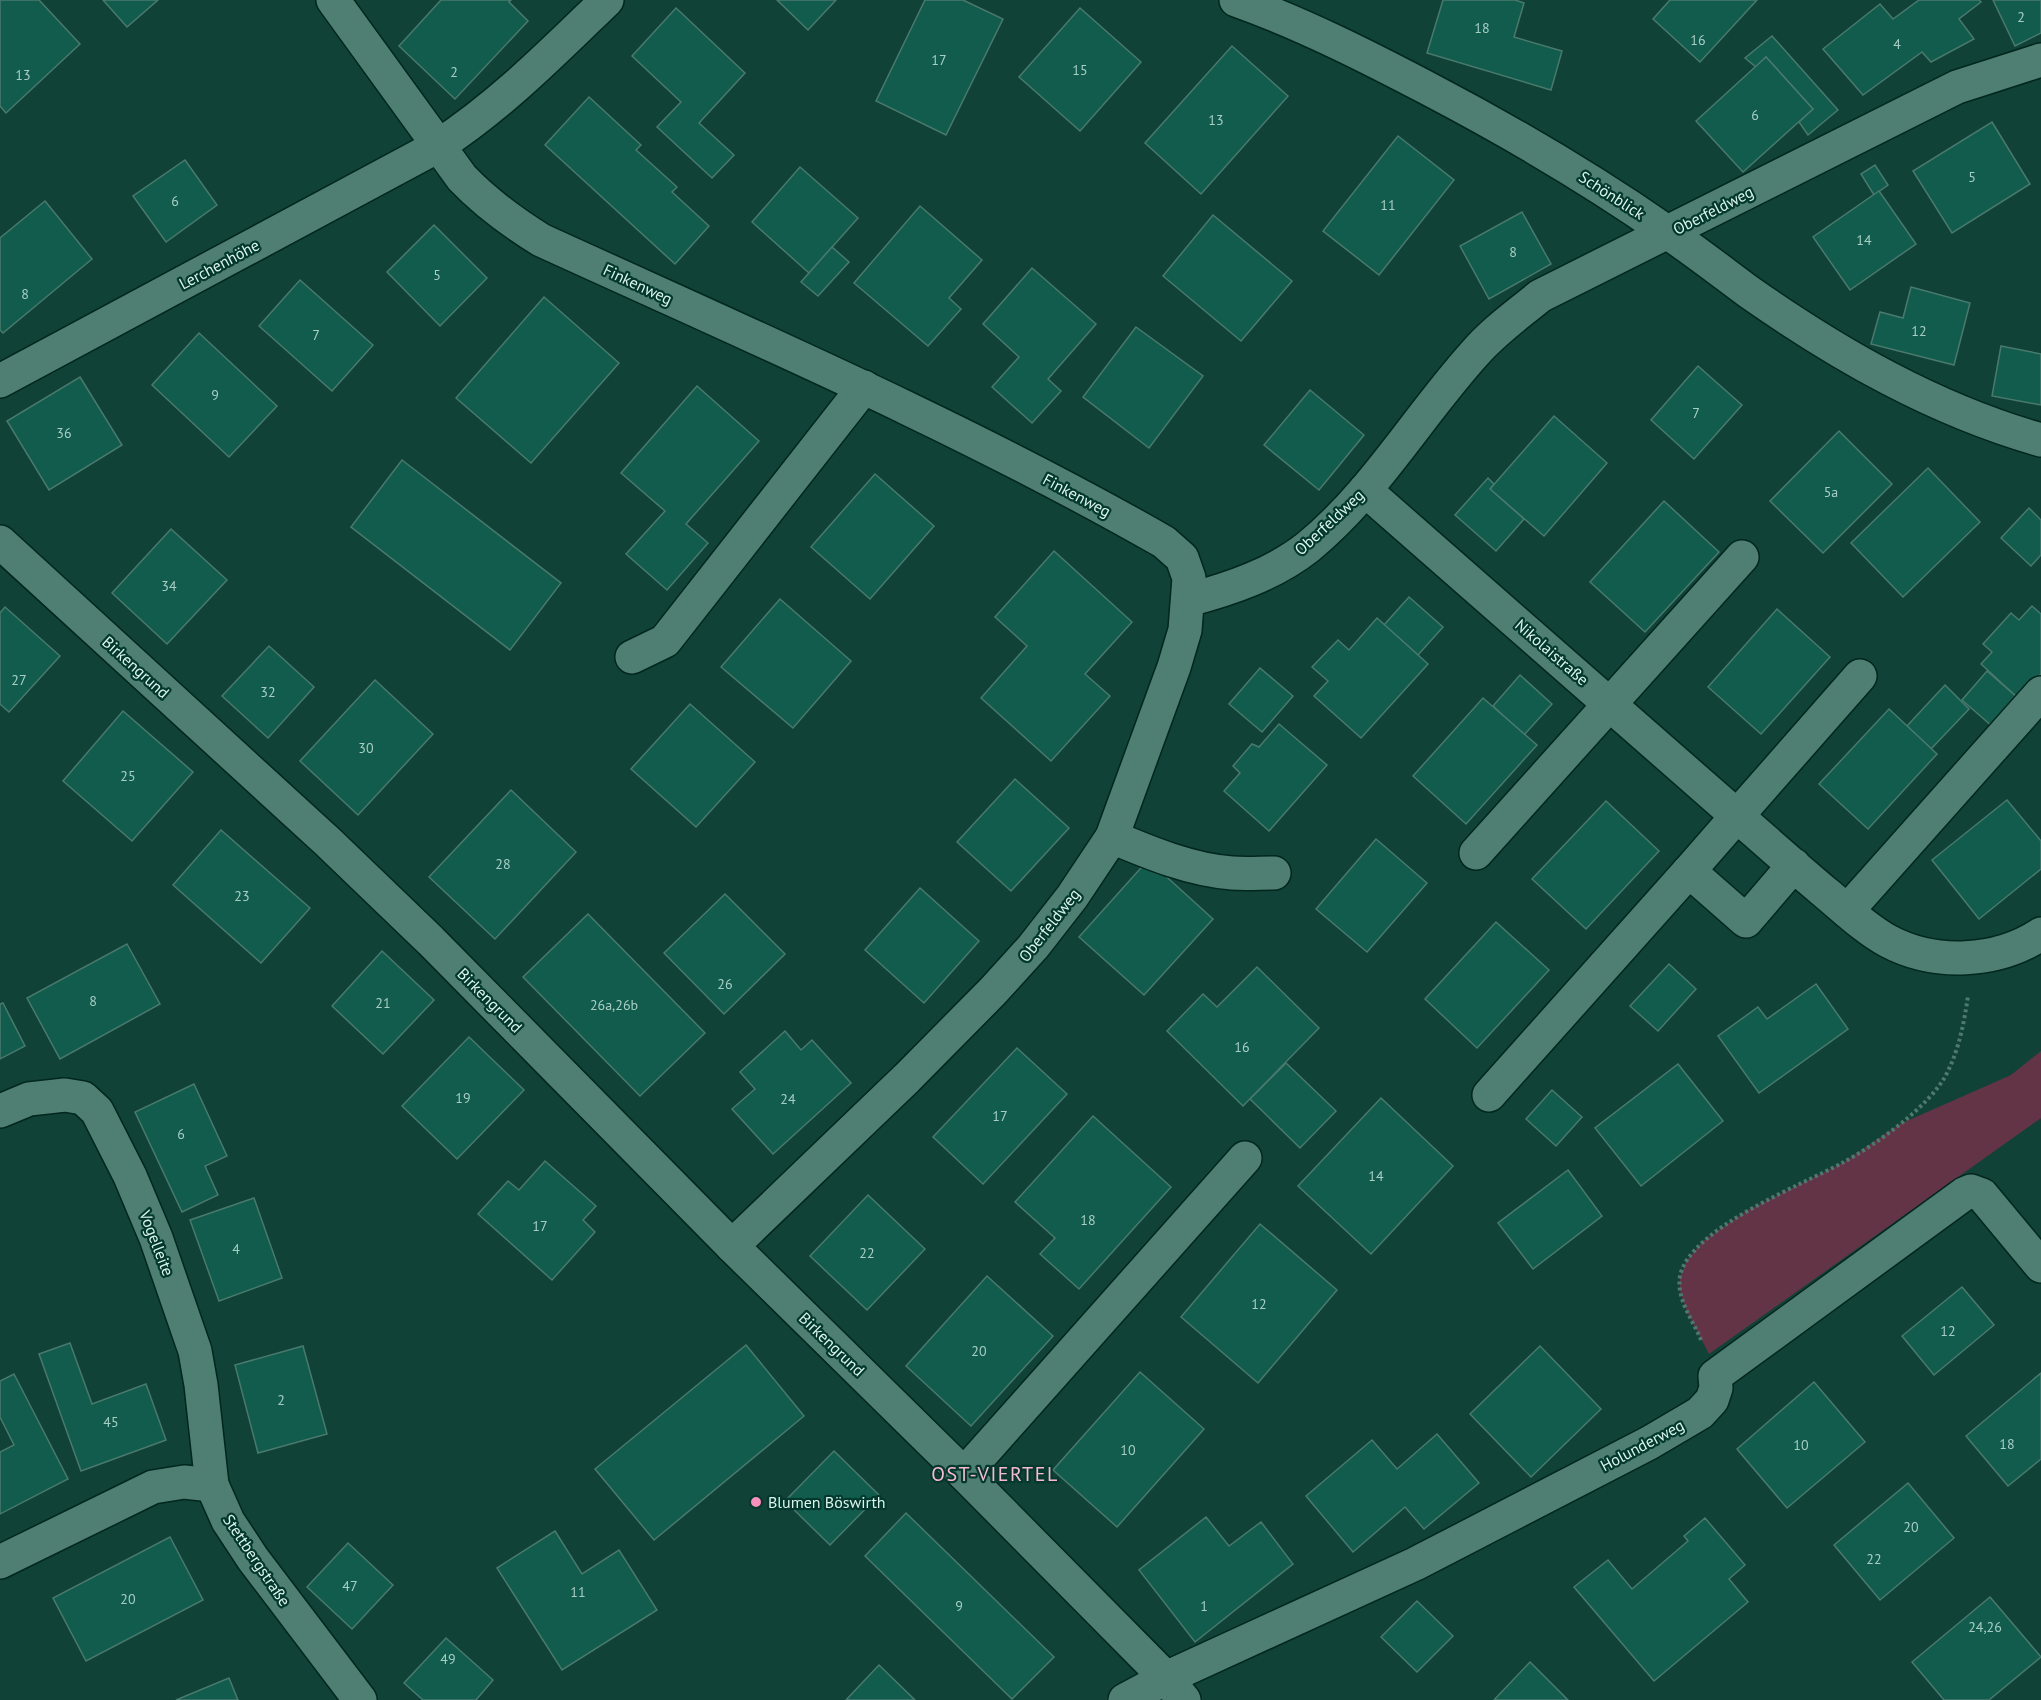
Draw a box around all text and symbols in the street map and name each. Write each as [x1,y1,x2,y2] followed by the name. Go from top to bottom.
[2017,8,2025,26] house number: 2
[1474,19,1490,37] house number: 18
[1690,31,1706,49] house number: 16
[1893,35,1901,53] house number: 4
[931,51,947,69] house number: 17
[1072,61,1088,79] house number: 15
[450,63,458,81] house number: 2
[15,66,31,84] house number: 13
[1751,106,1759,124] house number: 6
[1208,111,1224,129] house number: 13
[1575,166,1649,224] street label: Schönblick
[1968,168,1976,186] house number: 5
[1669,181,1757,239] street label: Oberfeldweg
[171,192,179,210] house number: 6
[1380,196,1396,214] house number: 11
[1856,231,1872,249] house number: 14
[175,235,263,293] street label: Lerchenhöhe
[1509,243,1517,261] house number: 8
[600,259,676,309] street label: Finkenweg
[433,266,441,284] house number: 5
[21,285,29,303] house number: 8
[1911,322,1927,340] house number: 12
[312,326,320,344] house number: 7
[211,386,219,404] house number: 9
[1692,404,1700,422] house number: 7
[56,424,72,442] house number: 36
[1040,469,1114,521] street label: Finkenweg
[1824,483,1838,501] house number: 5a
[1290,485,1368,559] street label: Oberfeldweg
[161,577,177,595] house number: 34
[1511,615,1593,689] street label: Nikolaistraße
[98,632,174,702] street label: Birkengrund
[11,671,27,689] house number: 27
[260,683,276,701] house number: 32
[358,739,374,757] house number: 30
[120,767,136,785] house number: 25
[495,855,511,873] house number: 28
[1014,884,1084,966] street label: Oberfeldweg
[234,887,250,905] house number: 23
[453,963,527,1037] street label: Birkengrund
[717,975,733,993] house number: 26
[89,992,97,1010] house number: 8
[375,994,391,1012] house number: 21
[590,996,638,1014] house number: 26a,26b
[1234,1038,1250,1056] house number: 16
[455,1089,471,1107] house number: 19
[780,1090,796,1108] house number: 24
[992,1107,1008,1125] house number: 17
[177,1125,185,1143] house number: 6
[1368,1167,1384,1185] house number: 14
[135,1206,179,1279] street label: Vogelleite
[1080,1211,1096,1229] house number: 18
[532,1217,548,1235] house number: 17
[232,1240,240,1258] house number: 4
[859,1244,875,1262] house number: 22
[1251,1295,1267,1313] house number: 12
[795,1308,869,1380] street label: Birkengrund
[1940,1322,1956,1340] house number: 12
[971,1342,987,1360] house number: 20
[277,1391,285,1409] house number: 2
[103,1413,119,1431] house number: 45
[1597,1415,1687,1475] street label: Holunderweg
[1999,1435,2015,1453] house number: 18
[1793,1436,1809,1454] house number: 10
[1120,1441,1136,1459] house number: 10
[931,1461,1059,1487] district label: OST-VIERTEL
[768,1492,886,1512] place label: Blumen Böswirth
[749,1495,763,1509] marker: Blumen Böswirth
[219,1510,295,1610] street label: Stettbergstraße
[1903,1518,1919,1536] house number: 20
[1866,1550,1882,1568] house number: 22
[342,1577,358,1595] house number: 47
[570,1583,586,1601] house number: 11
[120,1590,136,1608] house number: 20
[955,1597,963,1615] house number: 9
[1200,1597,1208,1615] house number: 1
[1968,1618,2002,1636] house number: 24,26
[440,1650,456,1668] house number: 49

